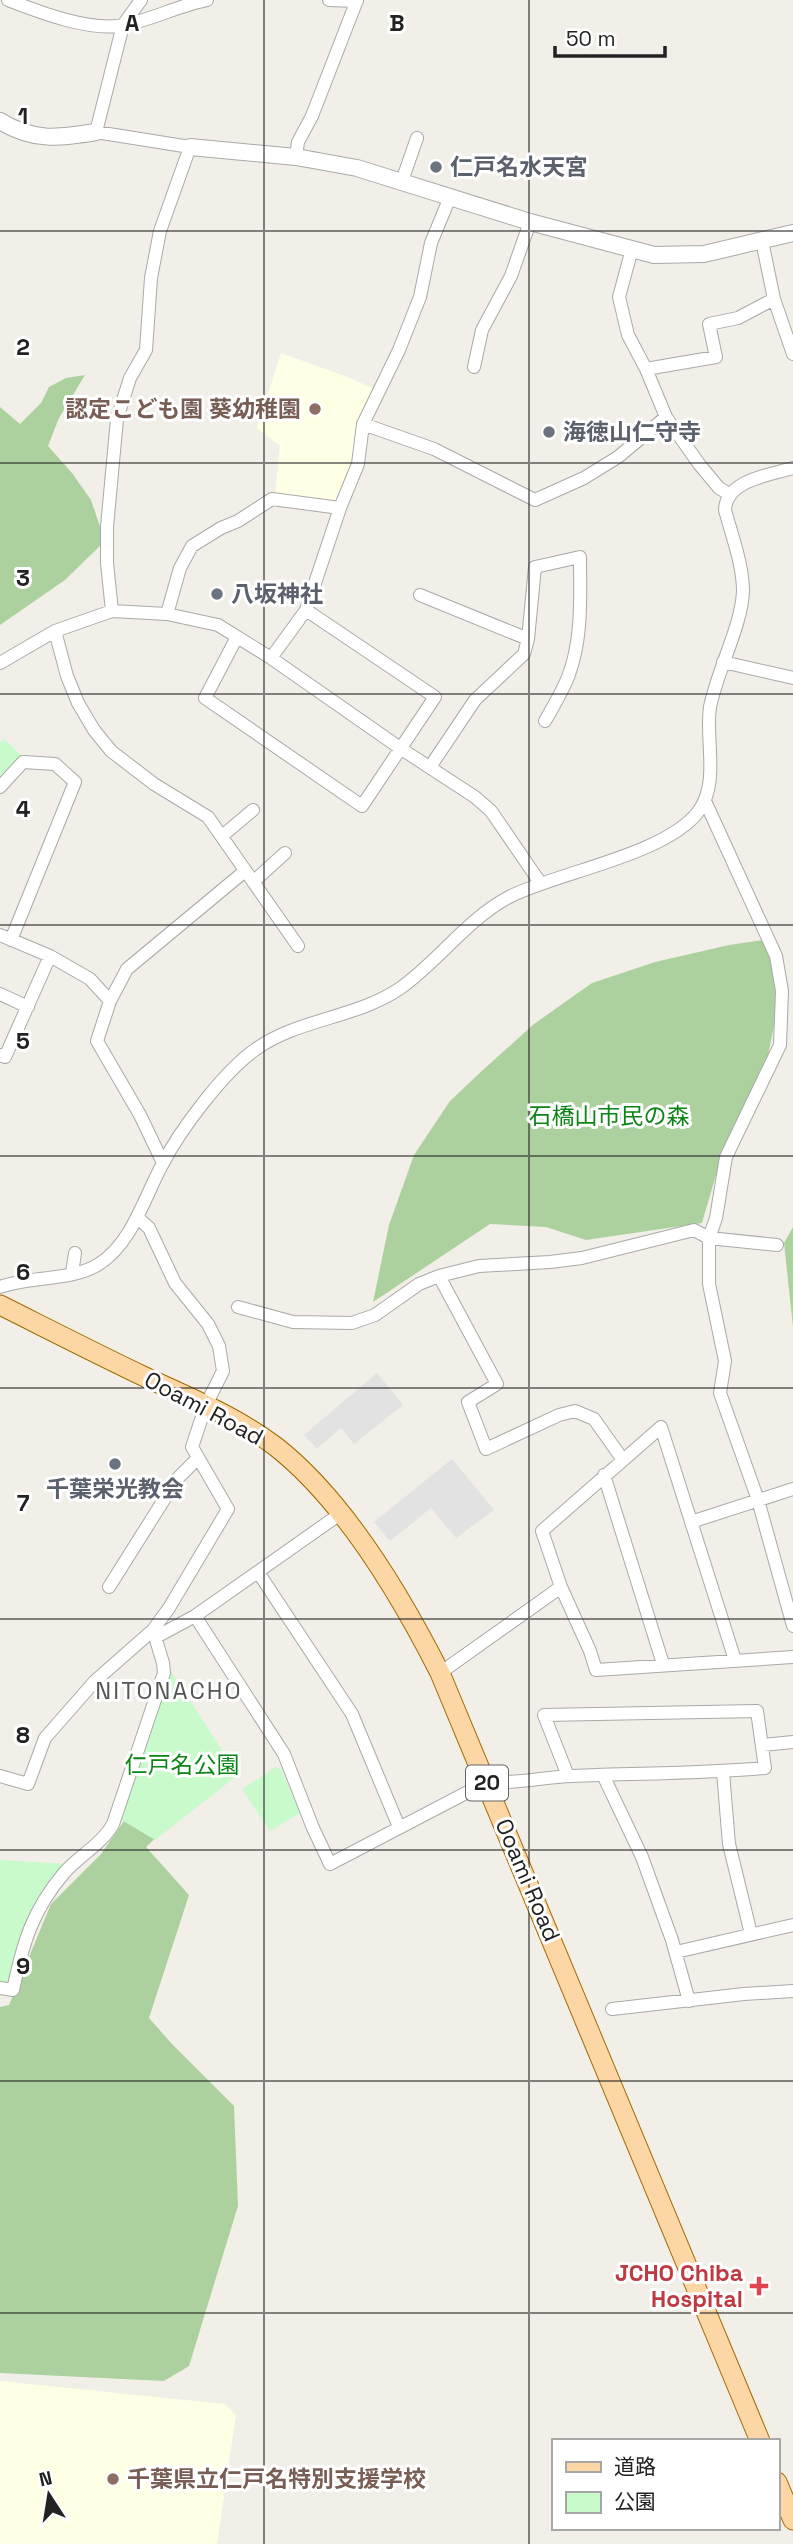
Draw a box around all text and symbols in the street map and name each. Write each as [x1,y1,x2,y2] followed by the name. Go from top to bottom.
[125,8,140,38] text: A
[389,8,405,38] text: B
[555,14,665,58] scale bar
[566,25,616,52] text: 50 m
[18,101,28,131] text: 1
[450,152,588,182] place label: 仁戸名水天宮
[428,159,444,175] marker: 仁戸名水天宮
[16,332,30,362] text: 2
[65,394,301,424] place label: 認定こども園 葵幼稚園
[307,401,323,417] marker: 認定こども園 葵幼稚園
[563,417,701,447] place label: 海徳山仁守寺
[541,424,557,440] marker: 海徳山仁守寺
[16,563,30,593] text: 3
[231,579,323,609] place label: 八坂神社
[209,586,225,602] marker: 八坂神社
[16,794,31,824] text: 4
[16,1026,30,1056] text: 5
[529,1101,690,1131] park label: 石橋山市民の森
[16,1257,30,1287] text: 6
[139,1364,269,1452] street label: Ooami Road
[107,1456,123,1472] marker: 千葉栄光教会
[46,1474,184,1504] place label: 千葉栄光教会
[17,1488,30,1518] text: 7
[95,1675,243,1706] district label: NITONACHO
[16,1720,30,1750] text: 8
[125,1750,240,1780] park label: 仁戸名公園
[466,1766,508,1800] road number: 20
[489,1814,567,1946] street label: Ooami Road
[16,1951,30,1981] text: 9
[615,2258,743,2314] place label: JCHO Chiba Hospital
[749,2276,769,2296] marker: JCHO Chiba Hospital
[552,2439,779,2530] legend
[614,2453,656,2480] text: 道路
[14,2460,84,2530] north arrow
[127,2464,426,2494] place label: 千葉県立仁戸名特別支援学校
[37,2465,54,2492] text: N
[105,2471,121,2487] marker: 千葉県立仁戸名特別支援学校
[614,2488,656,2515] text: 公園

